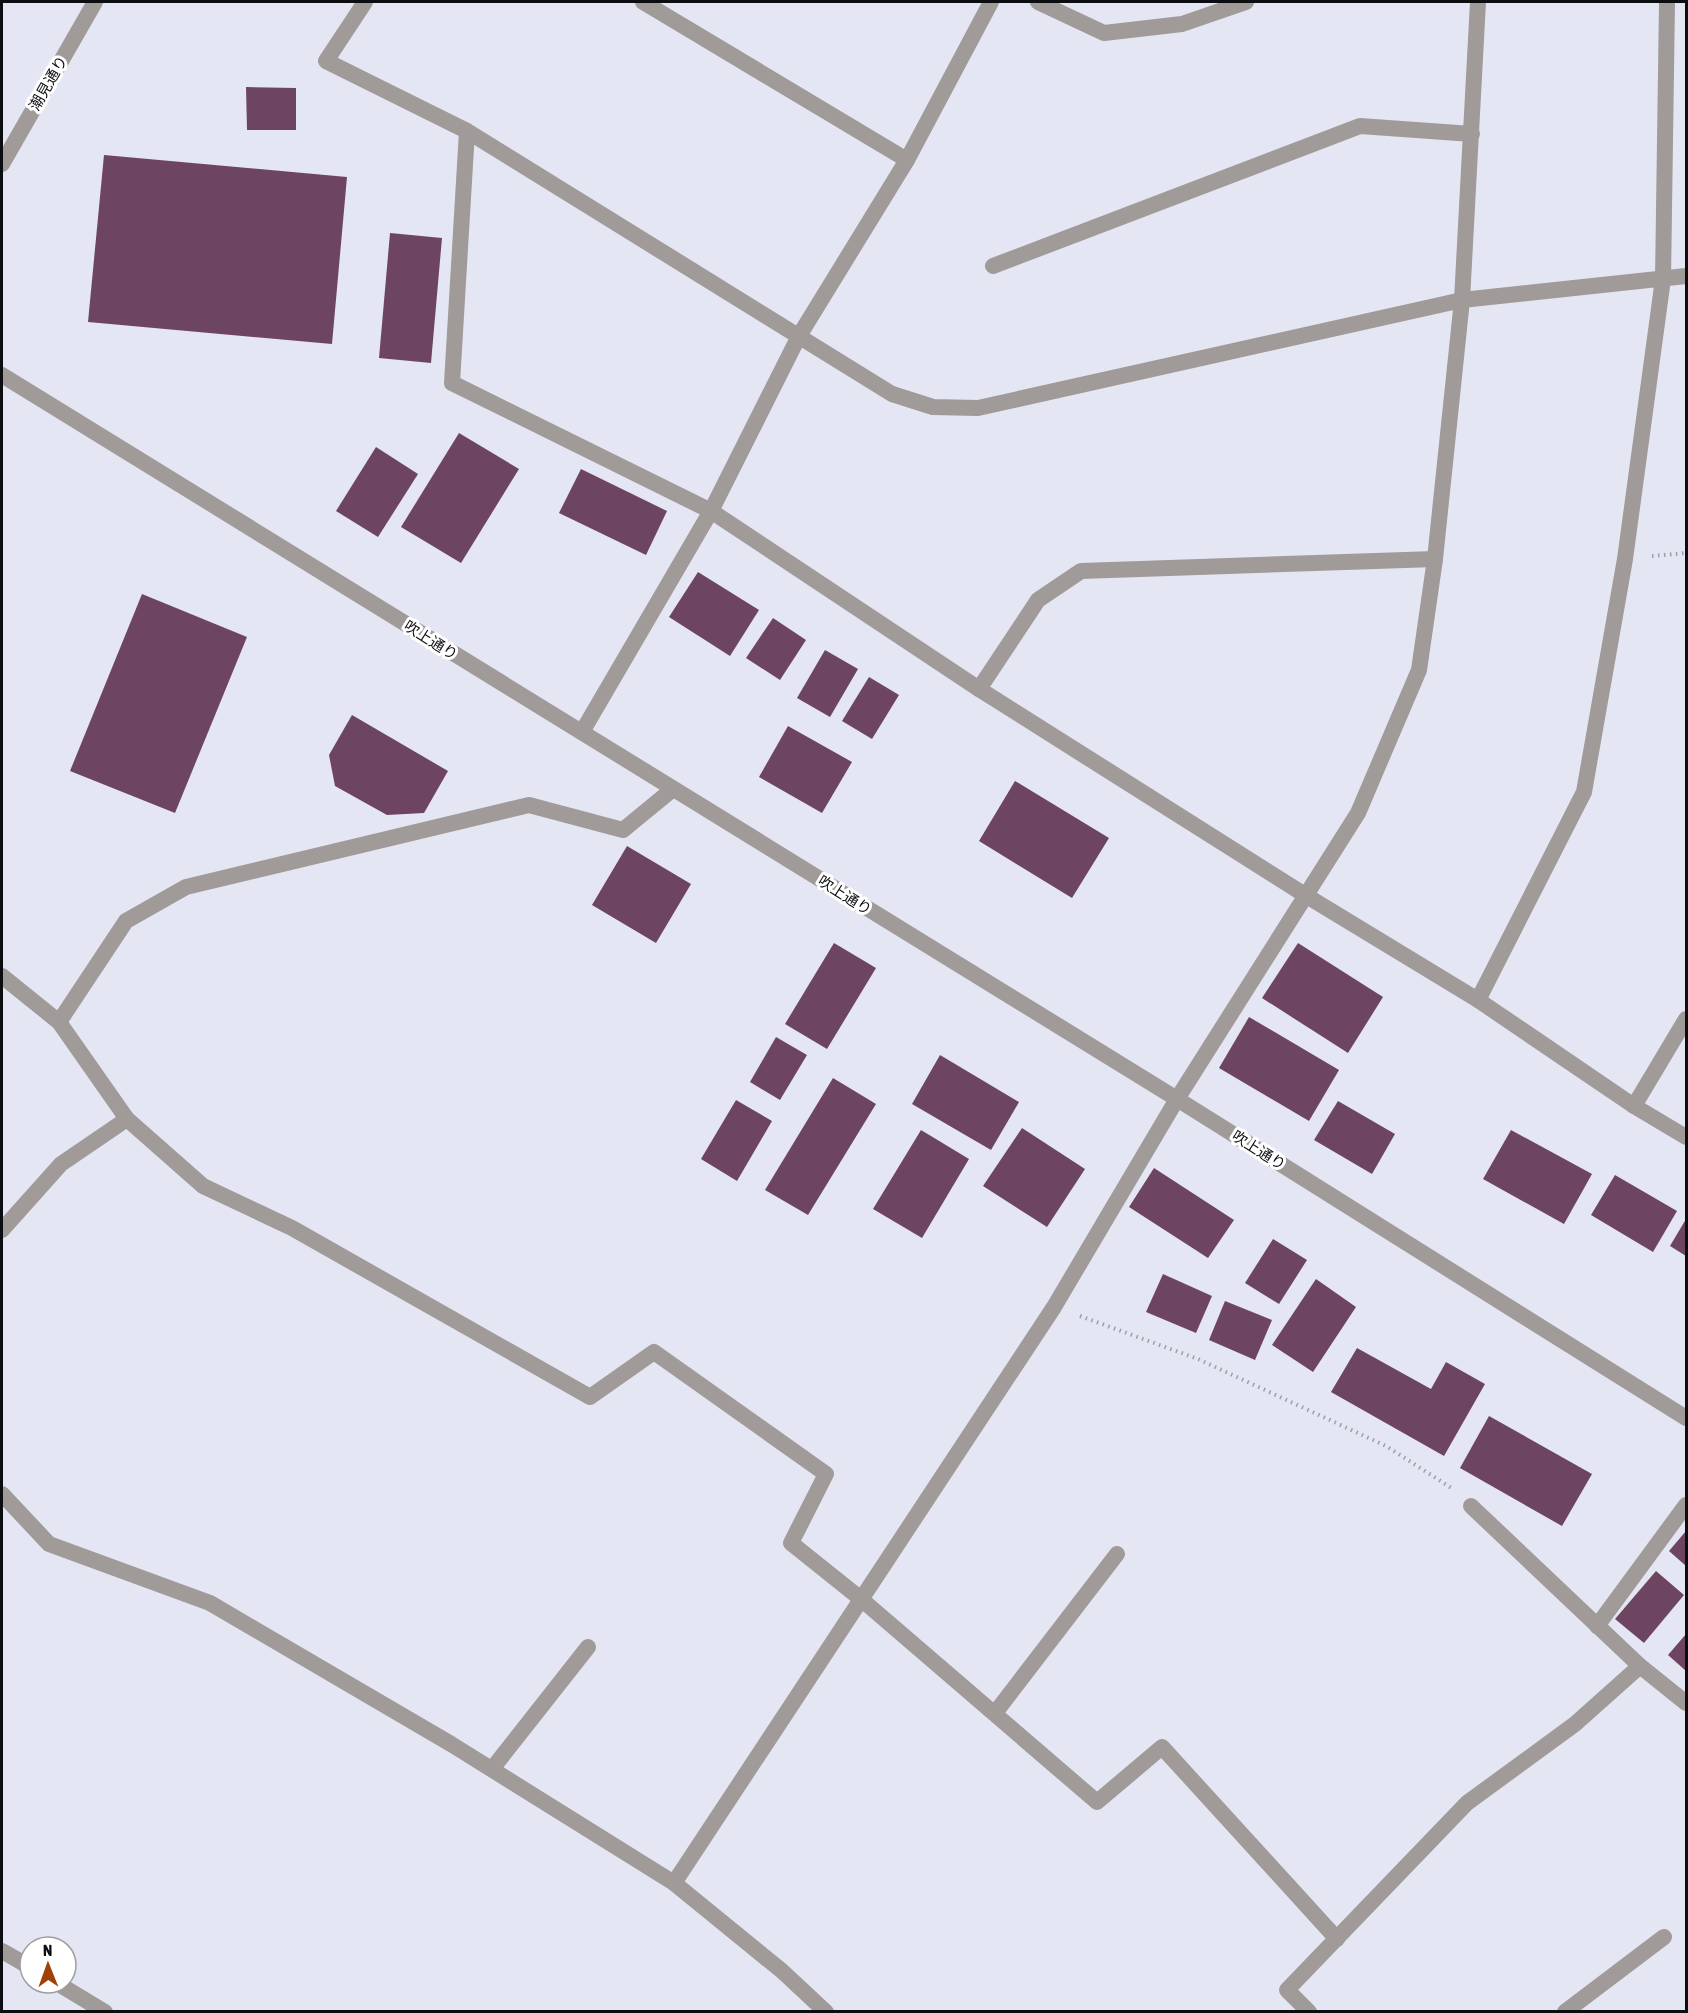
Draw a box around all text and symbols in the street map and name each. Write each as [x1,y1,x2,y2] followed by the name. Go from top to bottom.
[26,53,70,113] street label: 潮見通り
[401,617,461,663] street label: 吹上通り
[815,872,875,918] street label: 吹上通り
[1229,1127,1289,1173] street label: 吹上通り
[18,1935,78,1995] north arrow
[43,1941,53,1959] text: N

